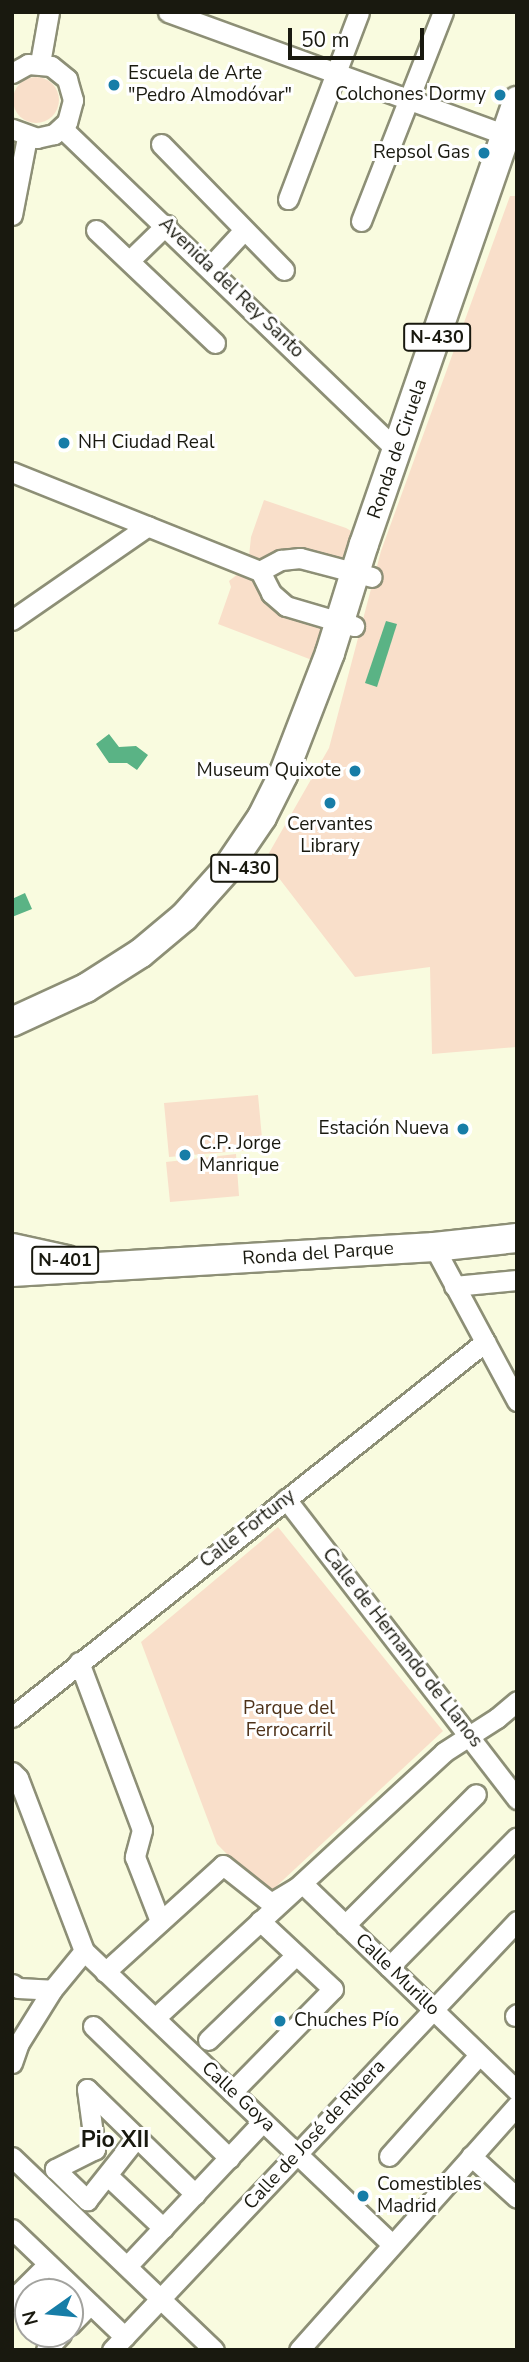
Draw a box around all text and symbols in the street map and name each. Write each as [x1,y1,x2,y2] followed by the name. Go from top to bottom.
[291,14,428,58] scale bar
[301,26,350,54] text: 50 m
[128,63,292,107] place label: Escuela de Arte "Pedro Almodóvar"
[106,77,122,93] marker: Escuela de Arte "Pedro Almodóvar"
[335,84,486,106] place label: Colchones Dormy
[492,87,508,103] marker: Colchones Dormy
[373,142,470,164] place label: Repsol Gas
[476,145,492,161] marker: Repsol Gas
[154,213,308,363] street label: Avenida del Rey Santo
[402,323,472,352] road number: N-430
[363,376,433,522] street label: Ronda de Ciruela
[78,432,215,454] place label: NH Ciudad Real
[56,435,72,451] marker: NH Ciudad Real
[197,760,341,782] place label: Museum Quixote
[347,763,363,779] marker: Museum Quixote
[322,795,338,811] marker: Cervantes Library
[287,814,373,858] place label: Cervantes Library
[209,854,279,882] road number: N-430
[318,1118,449,1140] place label: Estación Nueva
[455,1121,471,1137] marker: Estación Nueva
[199,1133,281,1177] place label: C.P. Jorge Manrique
[177,1147,193,1163] marker: C.P. Jorge Manrique
[242,1237,394,1271] street label: Ronda del Parque
[30,1246,100,1274] road number: N-401
[196,1485,300,1573] street label: Calle Fortuny
[317,1544,487,1752] street label: Calle de Hernando de Llanos
[243,1698,335,1742] park label: Parque del Ferrocarril
[350,1929,444,2021] street label: Calle Murillo
[294,2010,399,2032] place label: Chuches Pío
[272,2013,288,2029] marker: Chuches Pío
[240,2055,390,2215] street label: Calle de José de Ribera
[196,2057,280,2137] street label: Calle Goya
[81,2126,149,2154] district label: Pio XII
[377,2174,482,2218] place label: Comestibles Madrid
[355,2188,371,2204] marker: Comestibles Madrid
[14,2278,84,2348] north arrow
[16,2308,45,2328] text: N

